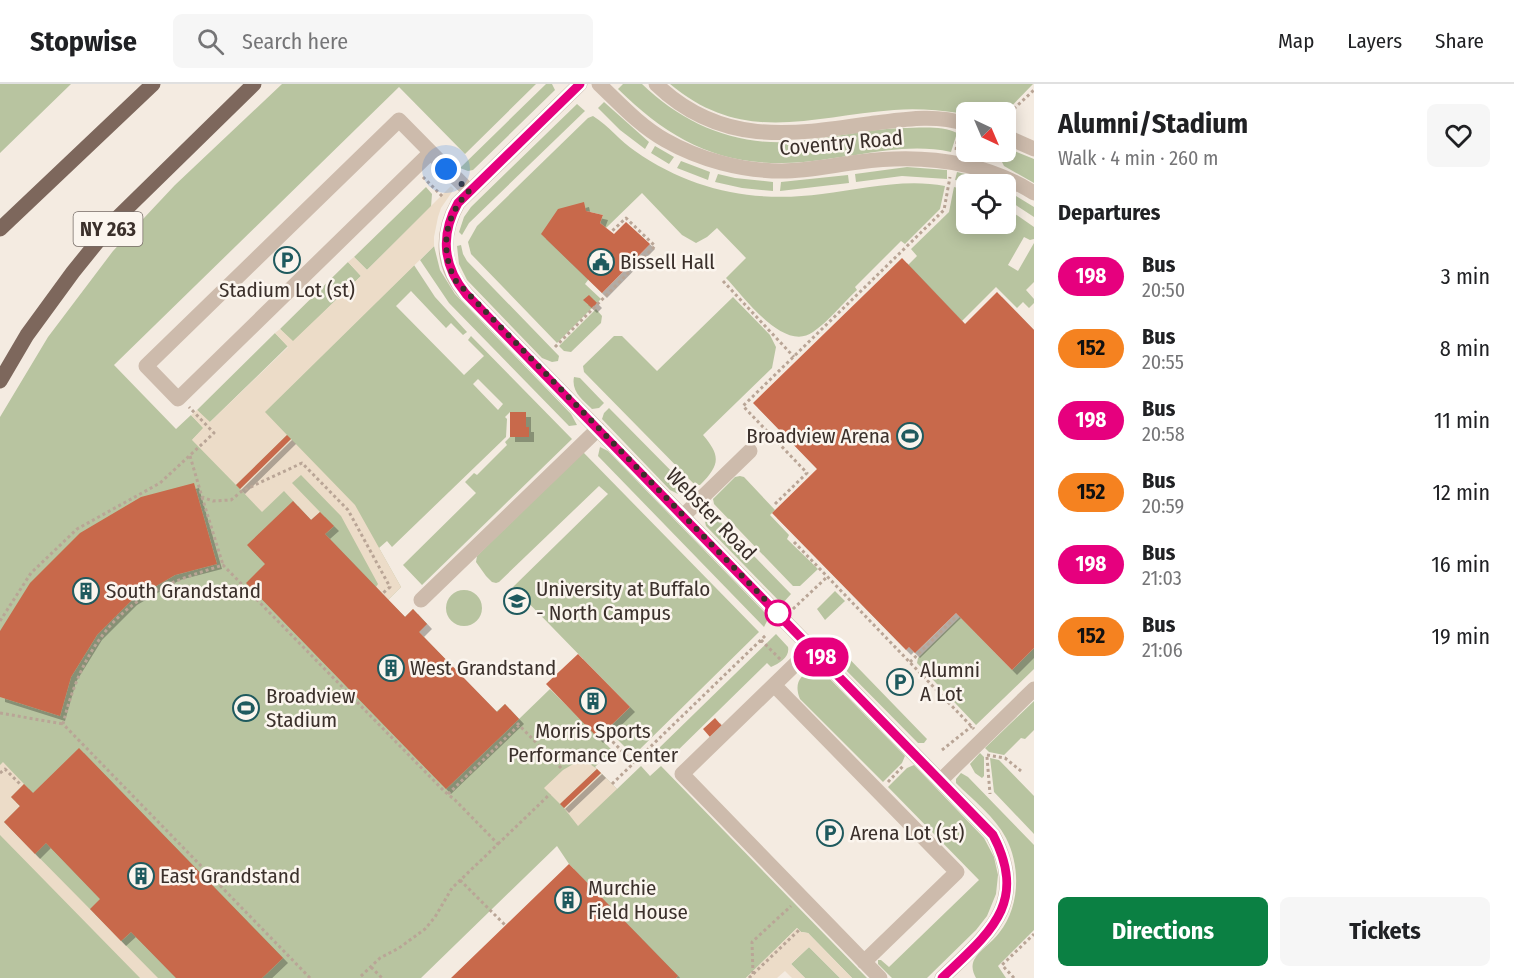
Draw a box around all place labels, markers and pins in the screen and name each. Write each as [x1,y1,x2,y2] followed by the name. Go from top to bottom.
[272,245,302,275] parking icon: Stadium Lot (st)
[586,247,616,277] public building icon: Bissell Hall
[620,249,715,275] place label: Bissell Hall
[219,277,355,303] place label: Stadium Lot (st)
[895,421,925,451] sports icon: Broadview Arena
[746,423,890,449] place label: Broadview Arena
[71,576,101,606] building icon: South Grandstand
[536,576,710,626] place label: University at Buffalo - North Campus
[106,578,261,604] place label: South Grandstand
[502,586,532,616] school or university icon: University at Buffalo - North Campus
[765,600,791,626] unlabelled marker
[376,653,406,683] building icon: West Grandstand
[410,655,556,681] place label: West Grandstand
[920,657,980,707] place label: Alumni A Lot
[885,667,915,697] parking icon: Alumni A Lot
[266,683,356,733] place label: Broadview Stadium
[578,686,608,716] building icon: Morris Sports Performance Center
[231,693,261,723] sports icon: Broadview Stadium
[508,718,679,768] place label: Morris Sports Performance Center
[815,818,845,848] parking icon: Arena Lot (st)
[850,820,964,846] place label: Arena Lot (st)
[126,861,156,891] building icon: East Grandstand
[160,863,300,889] place label: East Grandstand
[588,875,688,925] place label: Murchie Field House
[553,885,583,915] building icon: Murchie Field House

